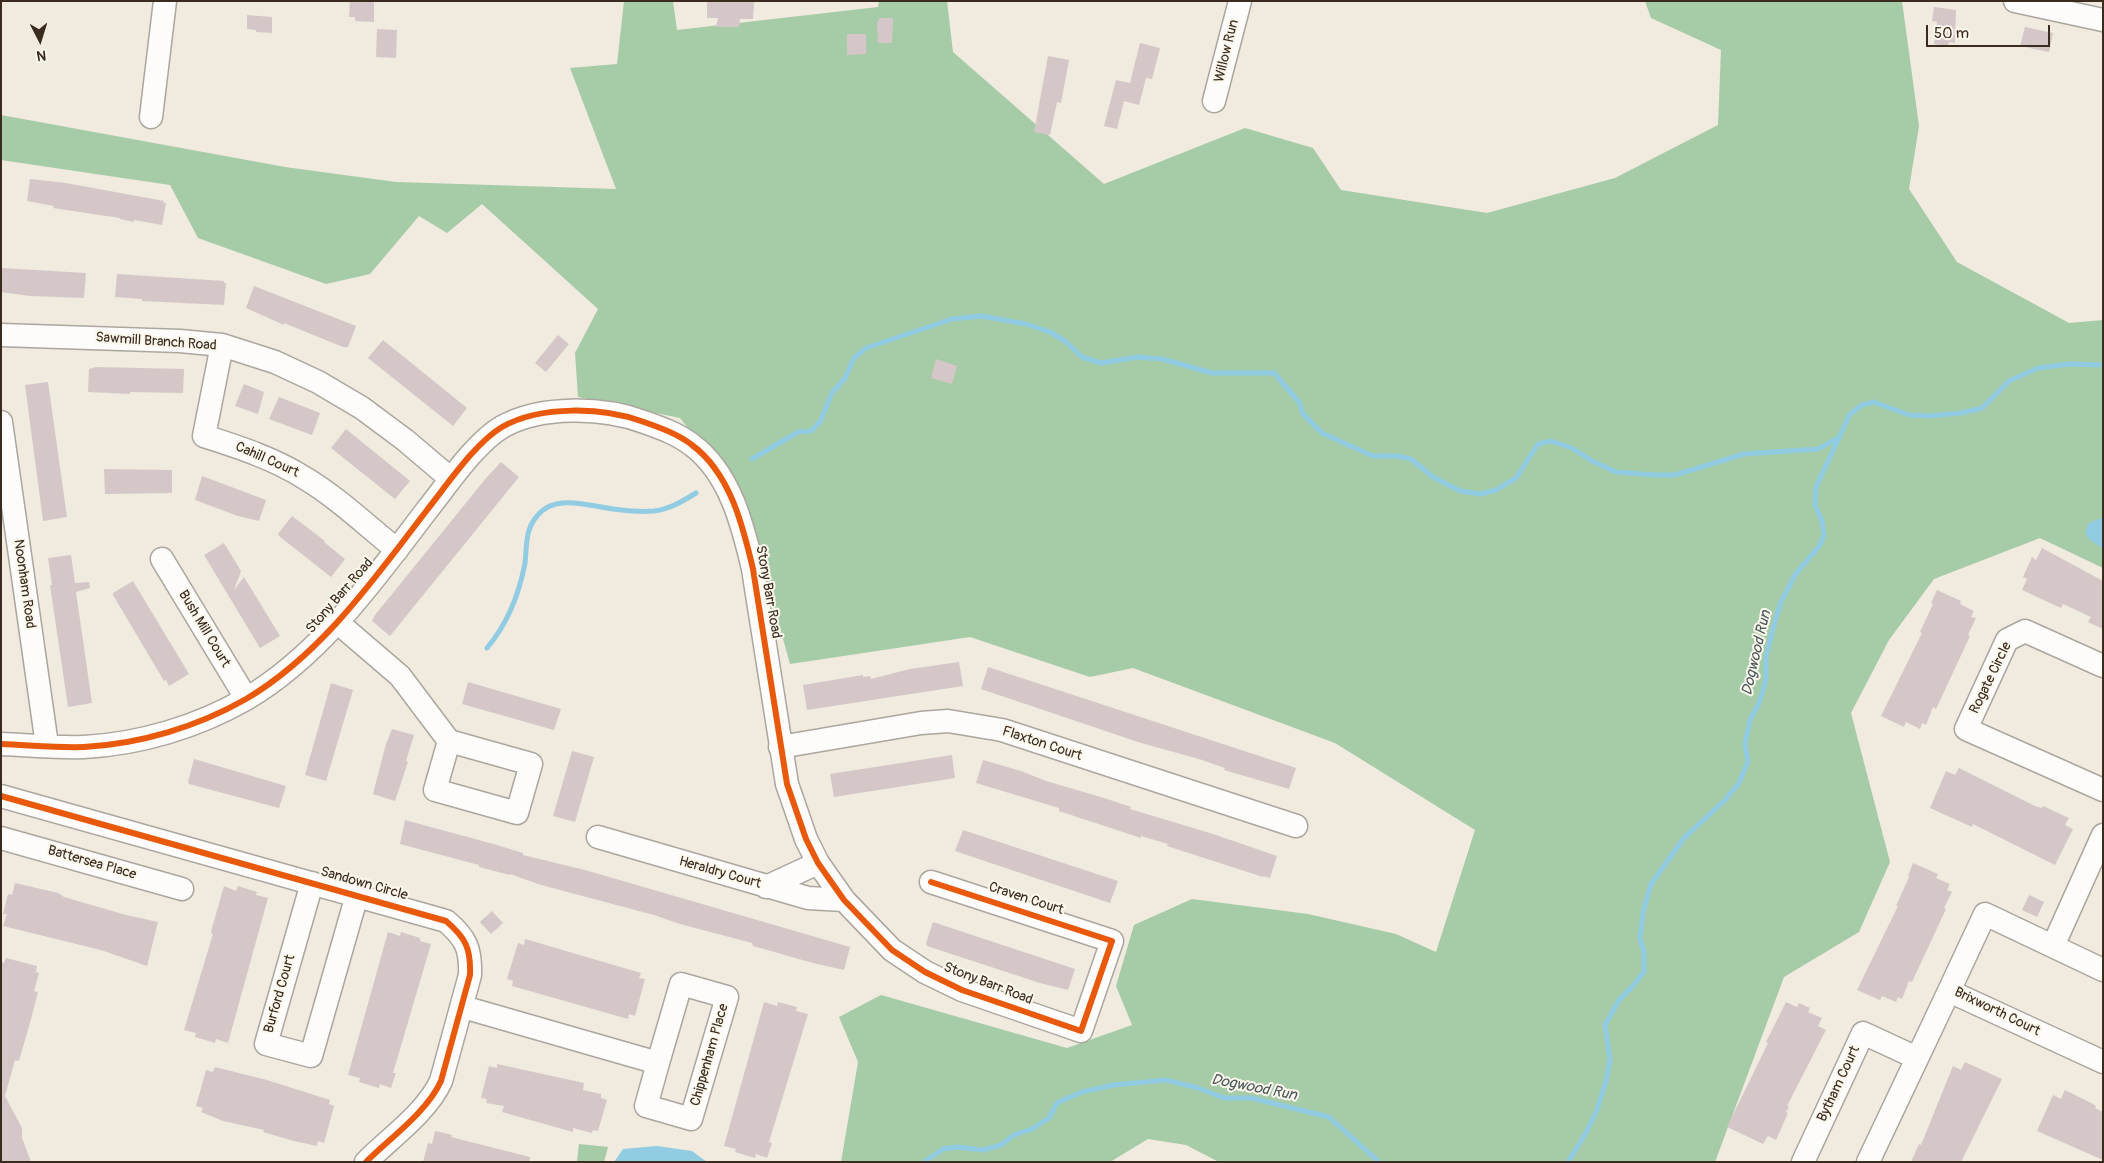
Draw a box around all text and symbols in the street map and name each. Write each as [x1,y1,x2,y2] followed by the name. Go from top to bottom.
[15,15,65,65] north arrow
[1929,15,2053,47] scale bar
[1211,18,1243,84] street label: Willow Run
[1934,24,1969,43] text: 50 m
[36,47,47,64] text: N
[95,329,217,355] street label: Sawmill Branch Road
[233,439,301,481] street label: Cahill Court
[9,538,39,630] street label: Noonham Road
[752,544,784,640] street label: Stony Barr Road
[303,555,377,637] street label: Stony Barr Road
[174,587,234,671] street label: Bush Mill Court
[1738,609,1776,697] water label: Dogwood Run
[1966,639,2016,717] street label: Rogate Circle
[1000,723,1084,765] street label: Flaxton Court
[46,842,138,884] street label: Battersea Place
[677,853,763,893] street label: Heraldry Court
[318,864,410,904] street label: Sandown Circle
[986,879,1066,919] street label: Craven Court
[261,953,299,1035] street label: Burford Court
[941,959,1035,1009] street label: Stony Barr Road
[1951,984,2043,1040] street label: Brixworth Court
[687,1002,733,1108] street label: Chippenham Place
[1814,1043,1864,1125] street label: Bytham Court
[1210,1071,1298,1105] water label: Dogwood Run

